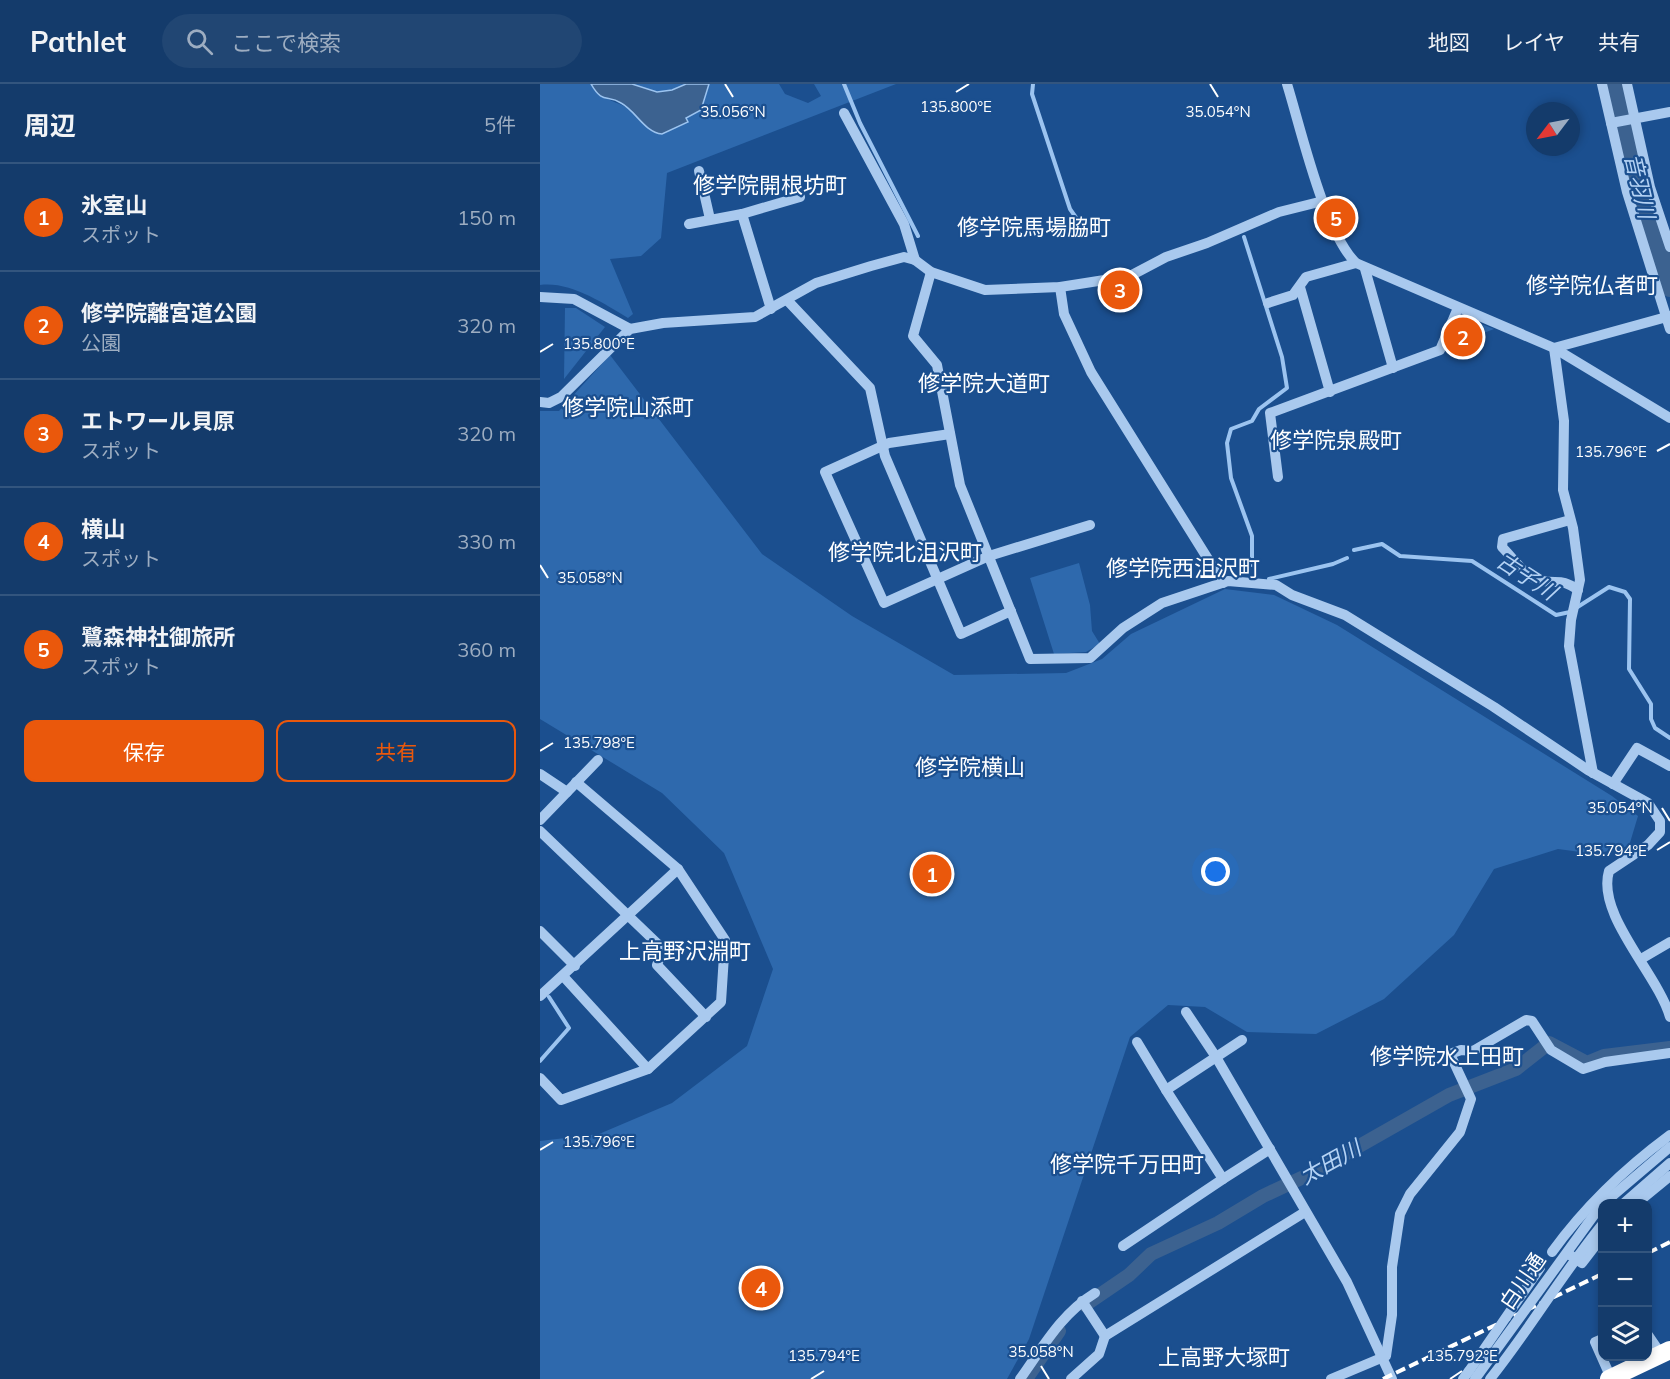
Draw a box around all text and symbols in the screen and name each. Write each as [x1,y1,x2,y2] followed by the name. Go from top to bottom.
[162,14,582,68] search box
[30,24,126,59] text: Pathlet
[183,25,216,58] icon: search
[231,29,341,57] text: ここで検索
[1428,29,1470,55] text: 地図
[1503,29,1565,55] text: レイヤ
[1598,29,1640,55] text: 共有
[920,97,992,116] text: 135.800°E
[700,102,766,121] text: 35.056°N
[1185,102,1251,121] text: 35.054°N
[1526,102,1580,156] north arrow
[24,109,76,142] text: 周辺
[484,112,516,137] text: 5件
[1619,151,1662,223] water label: 音羽川
[693,171,847,199] district label: 修学院開根坊町
[81,191,147,219] text: 氷室山
[1316,196,1356,240] pin: 5
[38,205,50,230] text: 1
[457,205,516,230] text: 150 m
[957,213,1111,241] district label: 修学院馬場脇町
[81,222,161,247] text: スポット
[1100,268,1140,312] pin: 3
[1526,271,1658,299] district label: 修学院仏者町
[81,299,257,327] text: 修学院離宮道公園
[38,313,50,338] text: 2
[457,313,516,338] text: 320 m
[1444,314,1482,360] pin: 2
[81,330,121,355] text: 公園
[563,334,635,353] text: 135.800°E
[918,369,1050,397] district label: 修学院大道町
[562,393,694,421] district label: 修学院山添町
[81,407,235,435] text: エトワール貝原
[38,421,50,446] text: 3
[457,421,516,446] text: 320 m
[1270,426,1402,454] district label: 修学院泉殿町
[81,438,161,463] text: スポット
[1575,442,1647,461] text: 135.796°E
[81,515,125,543] text: 横山
[38,529,50,554] text: 4
[457,529,516,554] text: 330 m
[828,538,982,566] district label: 修学院北沮沢町
[81,546,161,571] text: スポット
[1492,546,1564,607] water label: 古子川
[1106,554,1260,582] district label: 修学院西沮沢町
[557,568,623,587] text: 35.058°N
[81,623,235,651] text: 鷺森神社御旅所
[38,637,50,662] text: 5
[457,637,516,662] text: 360 m
[81,654,161,679] text: スポット
[24,720,264,782] button: 保存
[276,720,516,782] button: 共有
[563,733,635,752] text: 135.798°E
[915,753,1025,781] district label: 修学院横山
[1587,798,1653,817] text: 35.054°N
[1575,841,1647,860] text: 135.794°E
[912,852,952,896] pin: 1
[1201,857,1230,886] your location
[619,937,751,965] district label: 上高野沢淵町
[1370,1042,1524,1070] district label: 修学院水上田町
[563,1132,635,1151] text: 135.796°E
[1294,1133,1367,1190] water label: 太田川
[1050,1150,1204,1178] district label: 修学院千万田町
[1598,1199,1652,1361] map controls
[1598,1199,1652,1253] button: +
[1494,1248,1550,1314] street label: 白川通
[1598,1253,1652,1307] button: −
[742,1266,780,1310] pin: 4
[1598,1307,1652,1361] button: layers
[1008,1342,1074,1361] text: 35.058°N
[1158,1343,1290,1371] district label: 上高野大塚町
[788,1346,860,1365] text: 135.794°E
[1426,1346,1498,1365] text: 135.792°E

